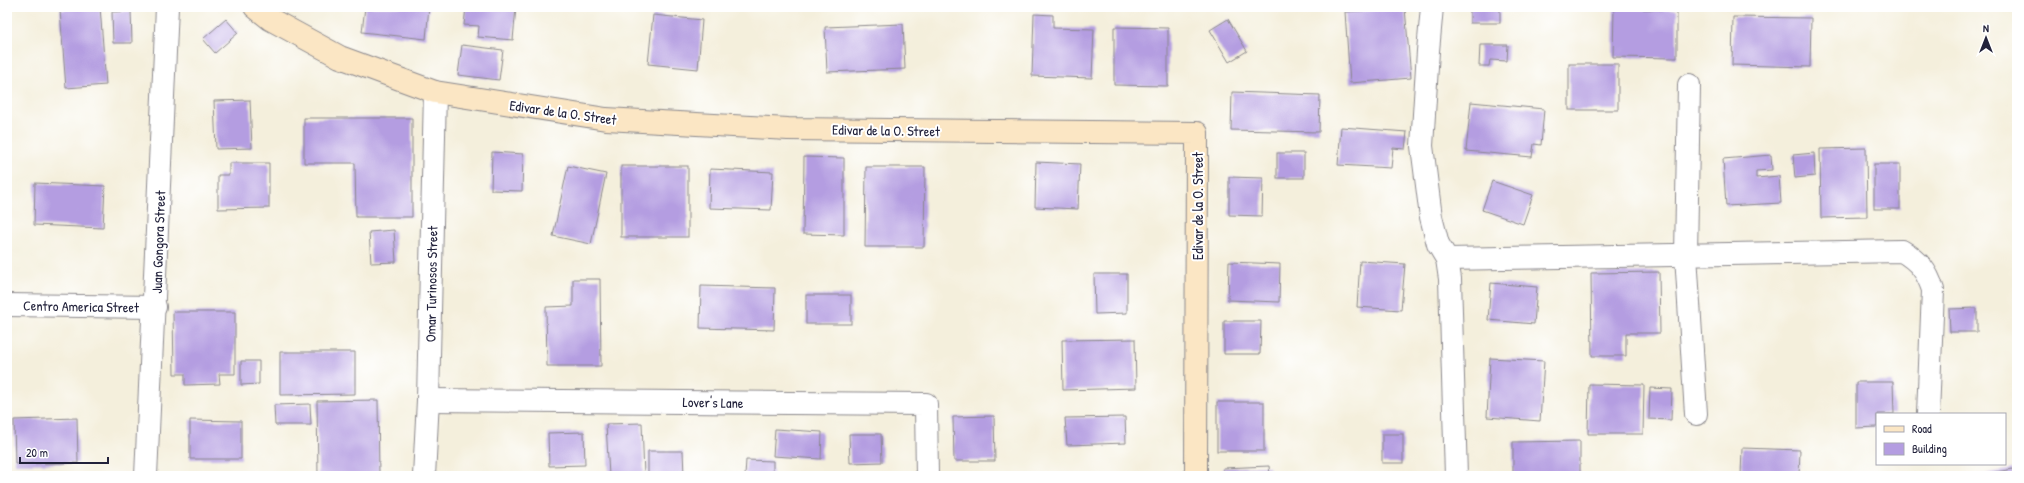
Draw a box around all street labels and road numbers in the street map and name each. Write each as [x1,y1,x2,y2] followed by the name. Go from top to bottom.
[508,95,618,129] street label: Edivar de la O. Street
[832,120,940,140] street label: Edivar de la O. Street
[1188,152,1207,260] street label: Edivar de la O. Street
[147,190,170,294] street label: Juan Gongora Street
[420,226,442,342] street label: Omar Turinosos Street
[23,295,139,317] street label: Centro America Street
[682,392,744,412] street label: Lover's Lane

